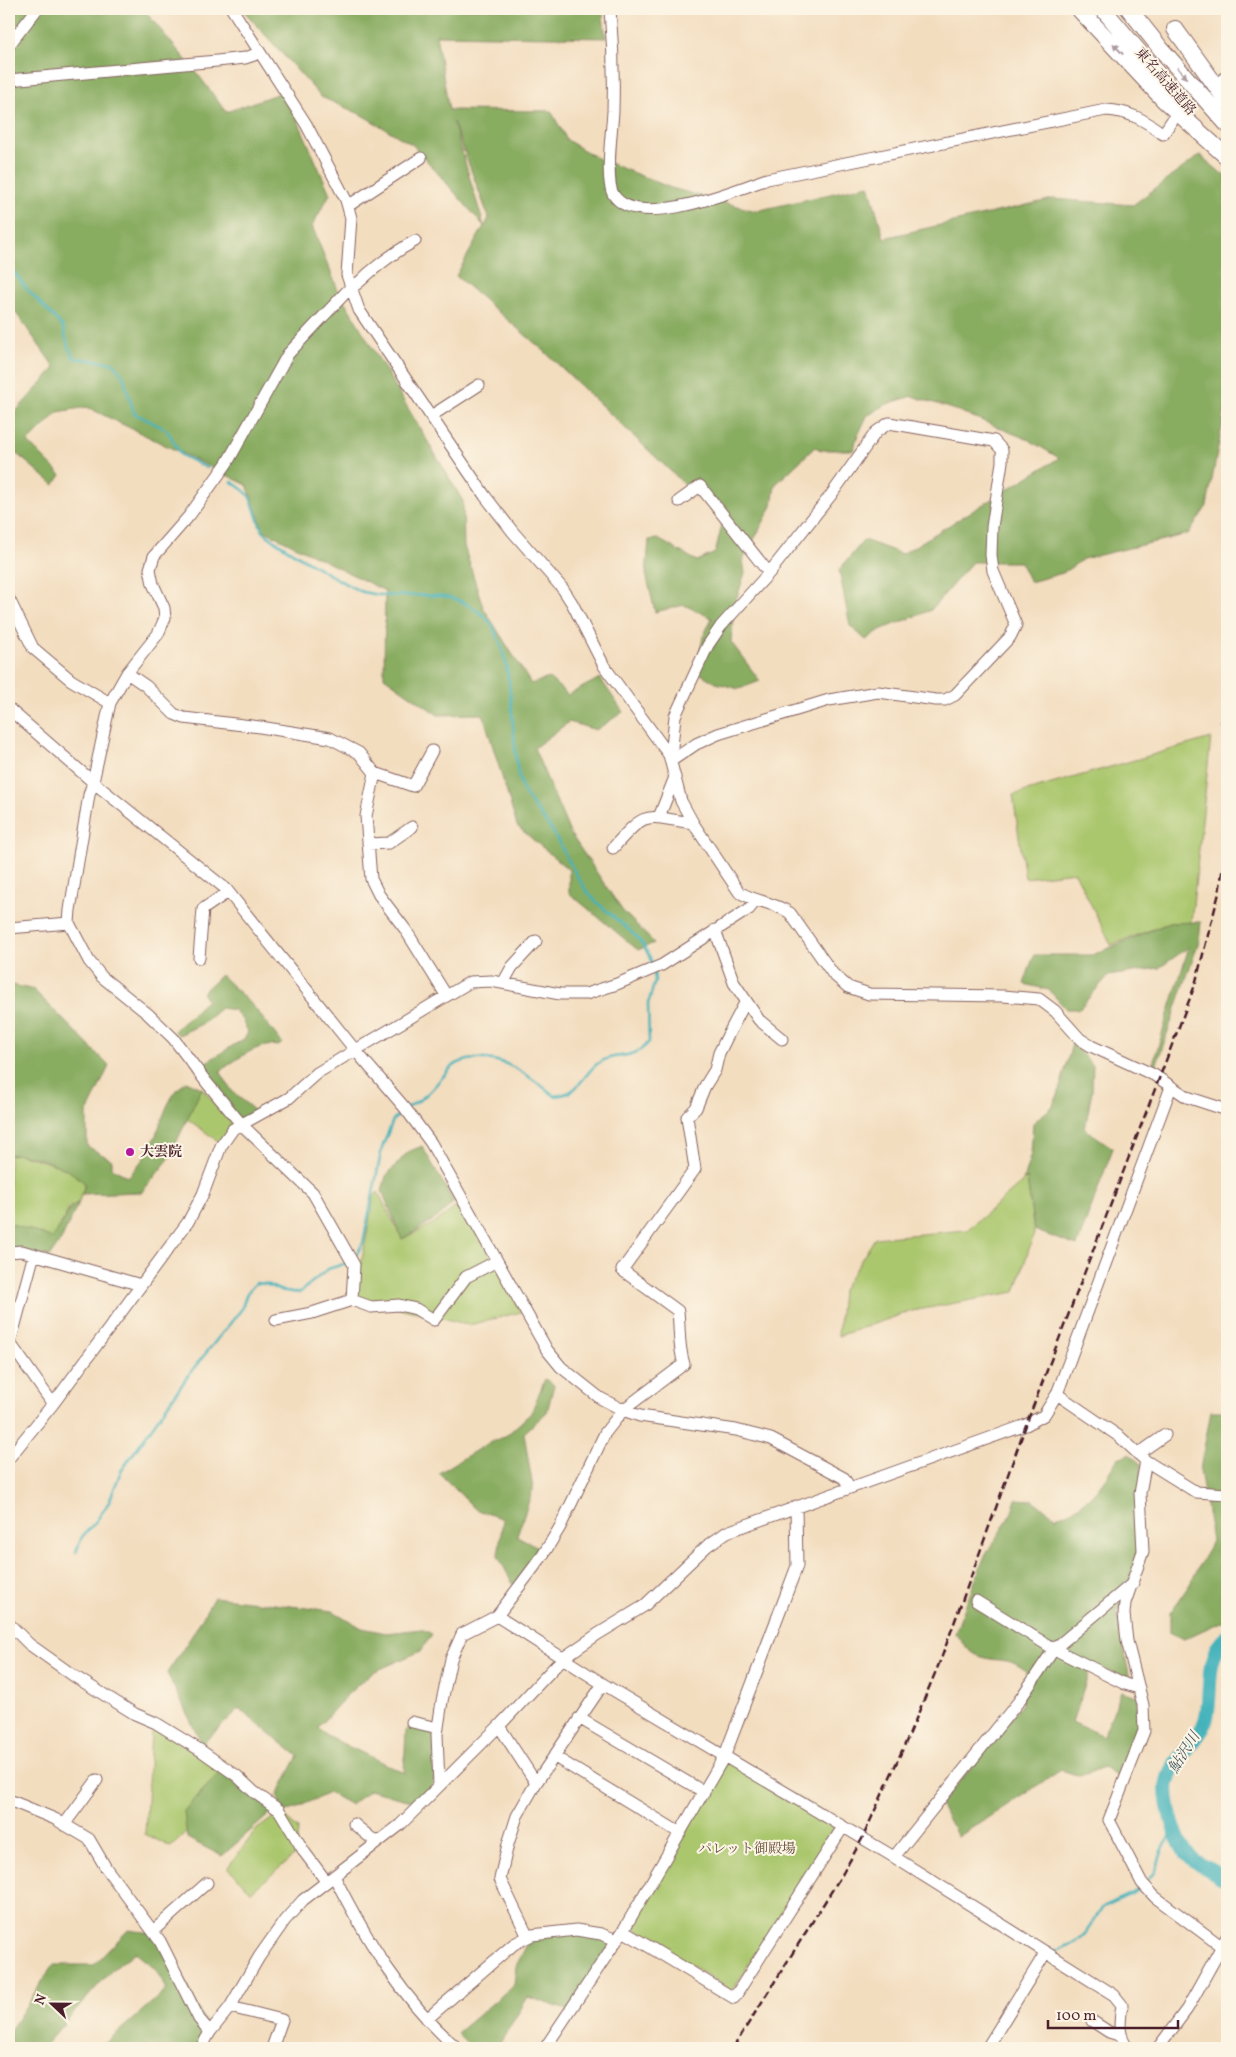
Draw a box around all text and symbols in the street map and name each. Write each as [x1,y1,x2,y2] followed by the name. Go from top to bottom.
[1112,44,1124,56] one-way arrow
[1130,44,1200,120] street label: 東名高速道路
[1176,67,1188,79] one-way arrow
[140,1143,182,1162] place label: 大雲院
[124,1146,136,1158] marker: 大雲院
[1164,1727,1207,1778] water label: 鮎沢川
[698,1840,796,1859] park label: パレット御殿場
[28,1980,78,2030] north arrow
[31,1991,52,2008] text: N
[1048,1997,1178,2029] scale bar
[1056,2006,1096,2027] text: 100 m

